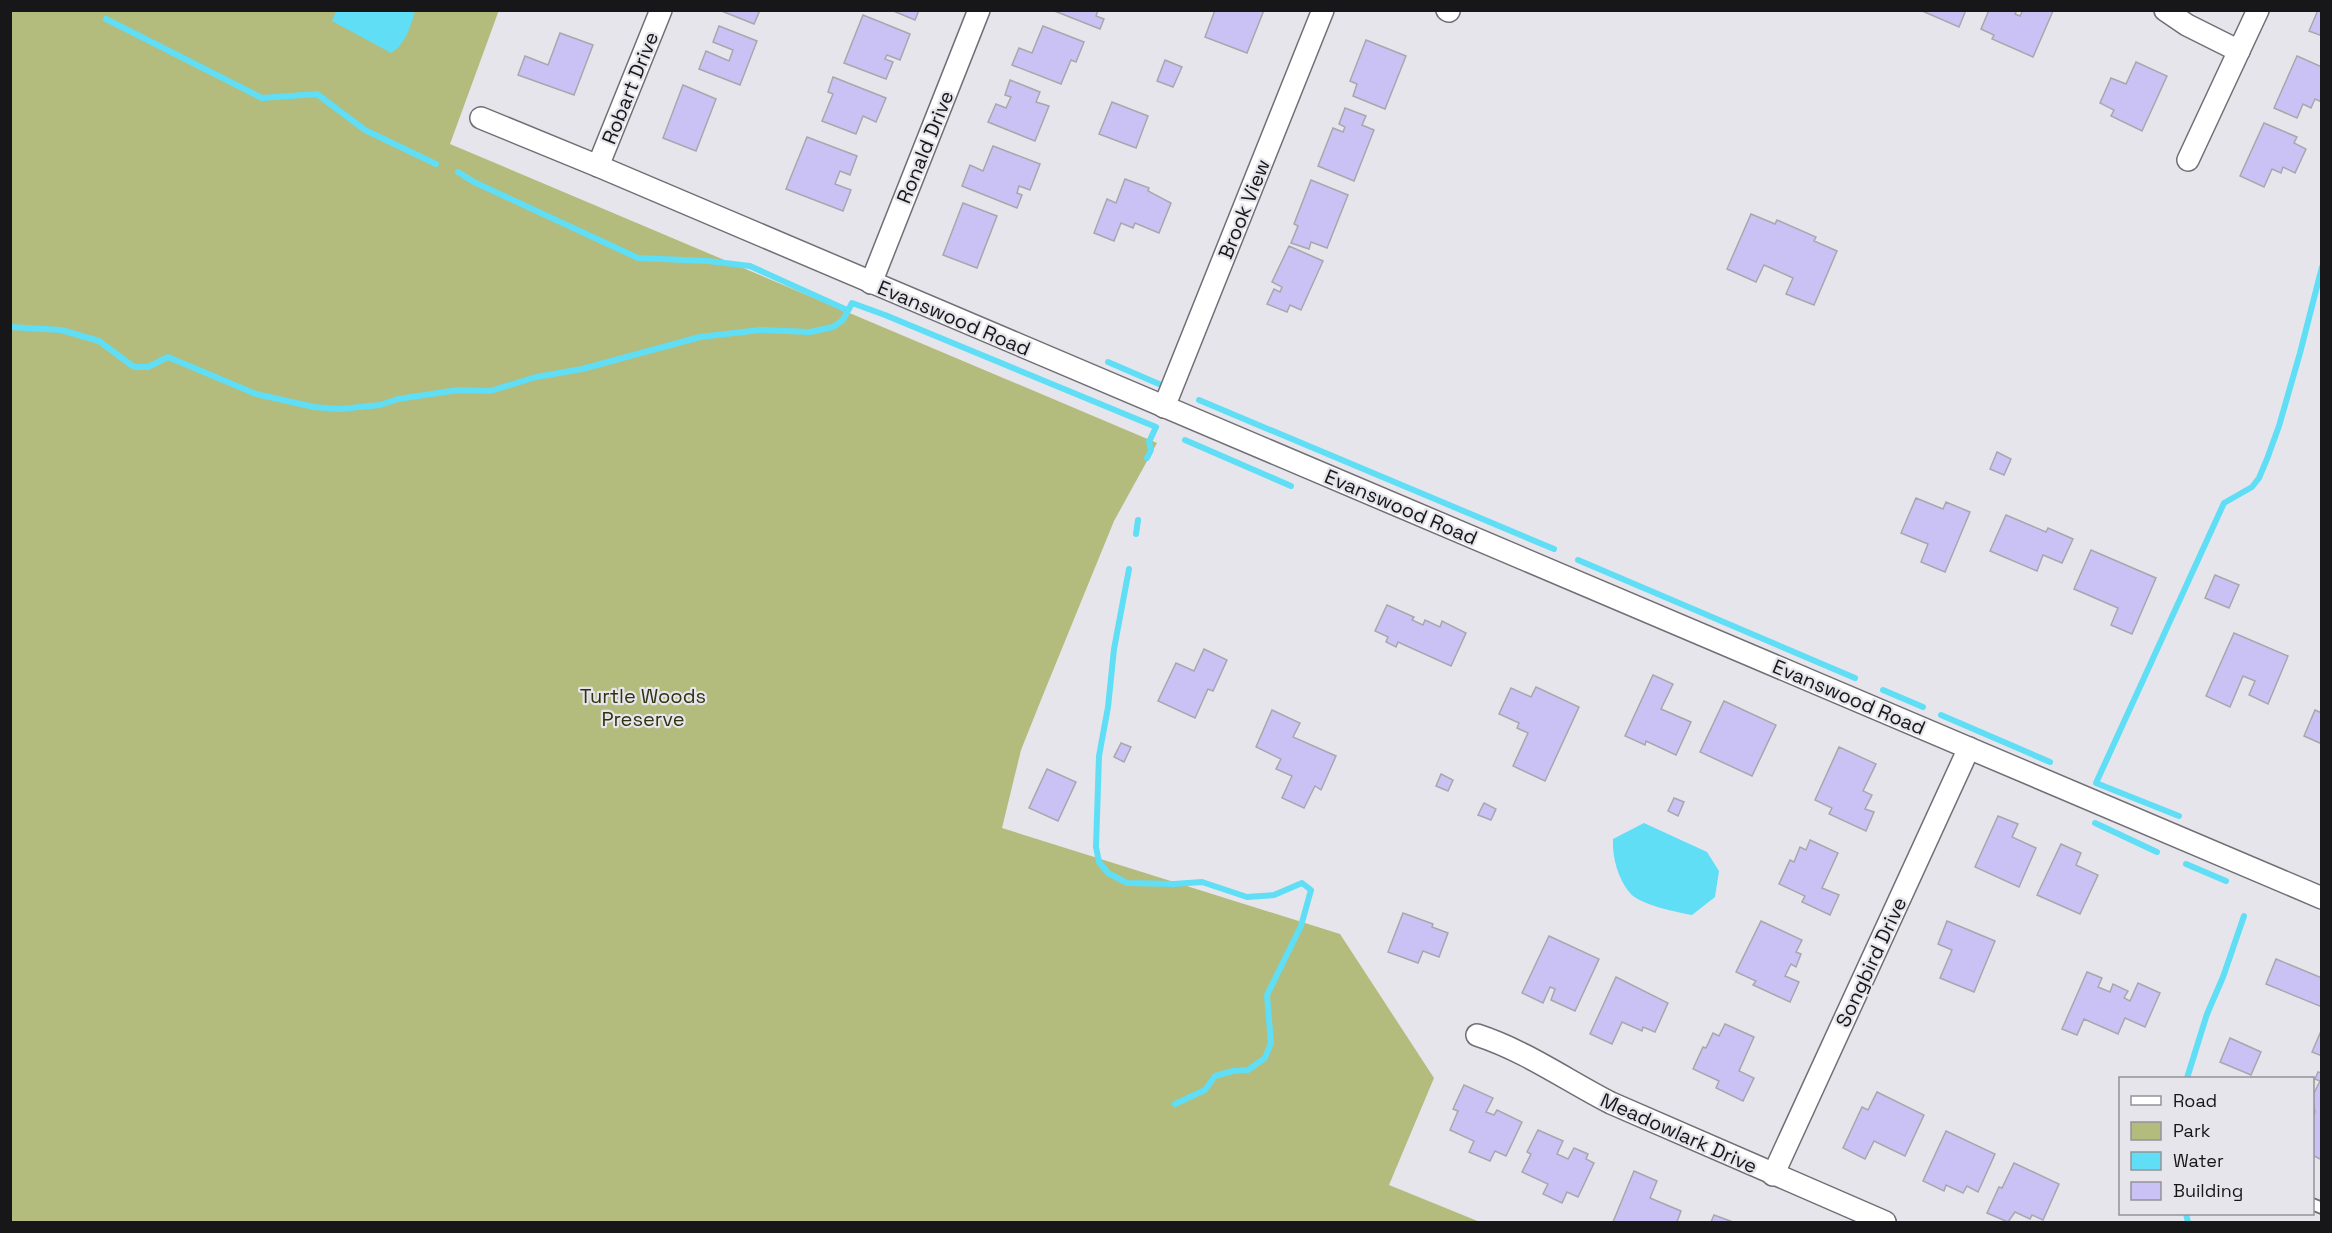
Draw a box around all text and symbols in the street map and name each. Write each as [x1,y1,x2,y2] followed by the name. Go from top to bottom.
[596,28,664,148] street label: Robart Drive
[891,87,959,207] street label: Ronald Drive
[1212,155,1276,263] street label: Brook View
[874,274,1034,362] street label: Evanswood Road
[1321,463,1481,551] street label: Evanswood Road
[1769,653,1929,741] street label: Evanswood Road
[580,683,706,732] park label: Turtle Woods Preserve
[1830,893,1912,1031] street label: Songbird Drive
[2119,1077,2314,1215] legend
[1596,1087,1762,1179] street label: Meadowlark Drive
[2173,1089,2217,1112] text: Road
[2173,1119,2211,1142] text: Park
[2173,1149,2224,1172] text: Water
[2173,1179,2243,1202] text: Building

